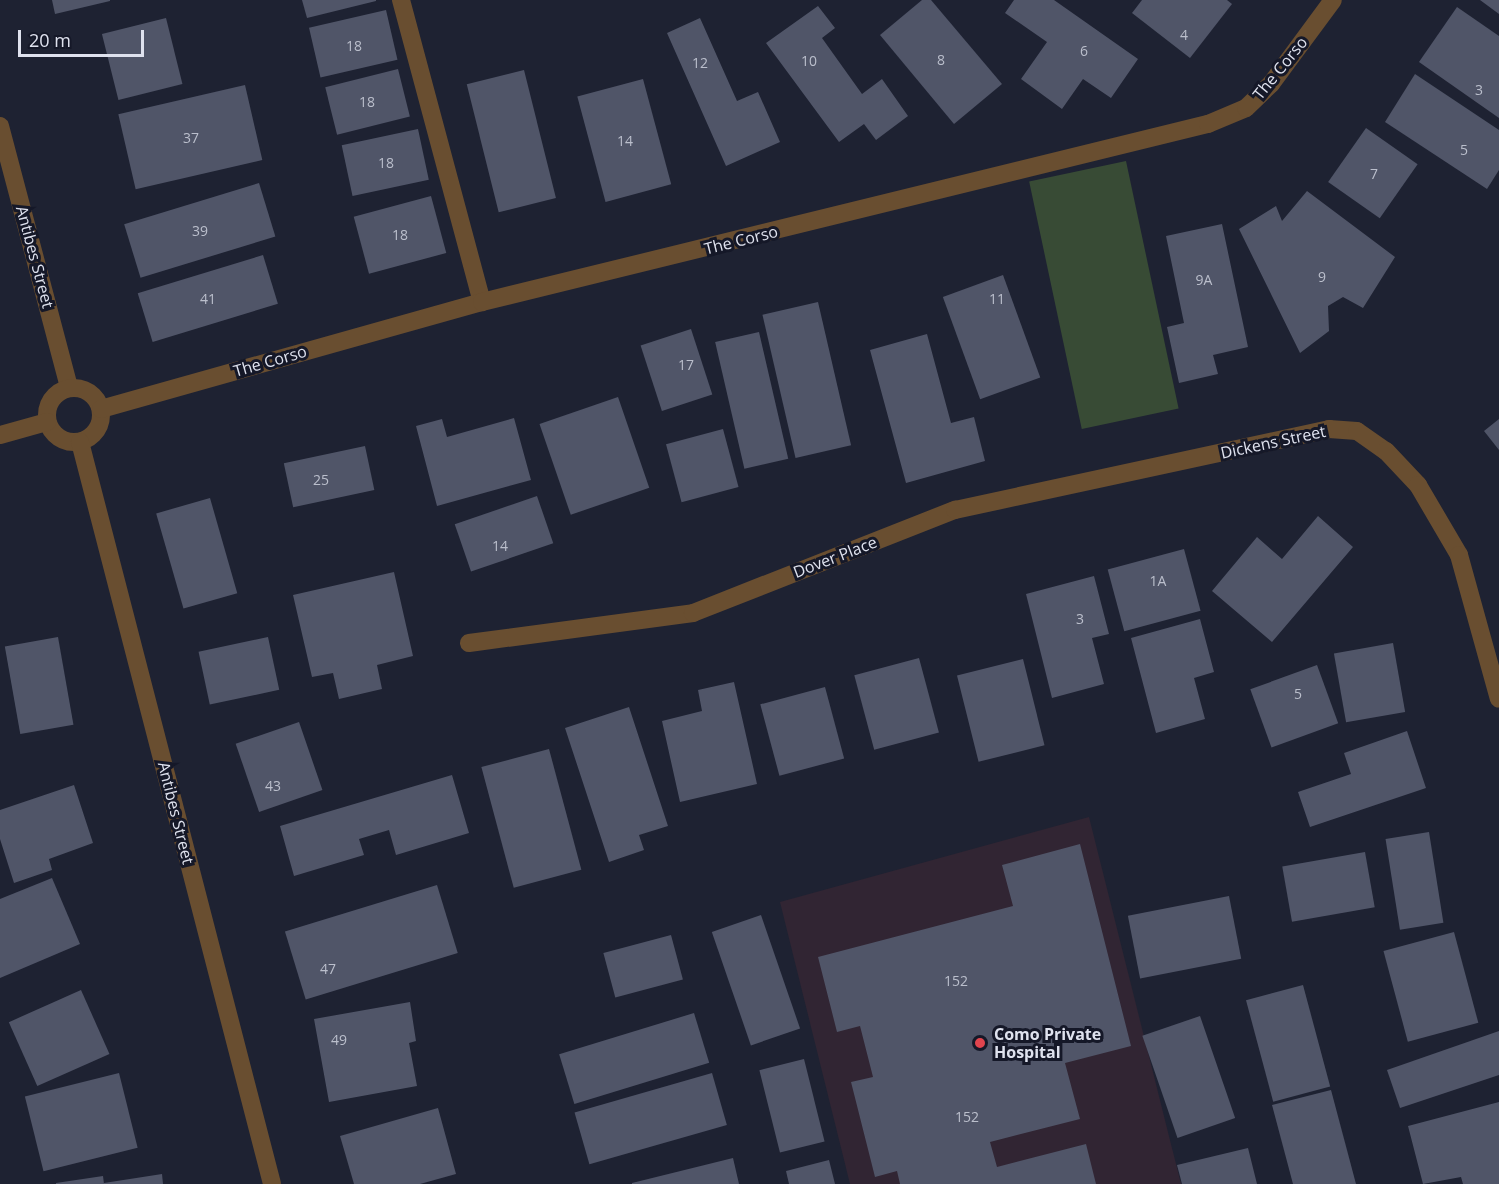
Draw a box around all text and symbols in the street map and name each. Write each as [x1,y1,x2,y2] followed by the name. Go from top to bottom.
[21,18,147,56] scale bar
[1180,27,1188,43] house number: 4
[29,28,71,52] text: 20 m
[1249,33,1311,103] street label: The Corso
[346,38,362,54] house number: 18
[1080,43,1088,59] house number: 6
[937,52,945,68] house number: 8
[801,53,817,69] house number: 10
[692,55,708,71] house number: 12
[1475,82,1483,98] house number: 3
[359,94,375,110] house number: 18
[183,130,199,146] house number: 37
[617,133,633,149] house number: 14
[1460,142,1468,158] house number: 5
[378,155,394,171] house number: 18
[1370,166,1378,182] house number: 7
[12,204,58,310] street label: Antibes Street
[702,222,780,258] street label: The Corso
[192,223,208,239] house number: 39
[392,227,408,243] house number: 18
[1318,269,1326,285] house number: 9
[1196,272,1212,288] house number: 9A
[200,291,216,307] house number: 41
[989,291,1005,307] house number: 11
[231,341,309,381] street label: The Corso
[678,357,694,373] house number: 17
[1219,421,1327,463] street label: Dickens Street
[313,472,329,488] house number: 25
[790,532,880,582] street label: Dover Place
[492,538,508,554] house number: 14
[1150,573,1166,589] house number: 1A
[1076,611,1084,627] house number: 3
[1294,686,1302,702] house number: 5
[154,760,198,866] street label: Antibes Street
[265,778,281,794] house number: 43
[320,961,336,977] house number: 47
[944,973,968,989] house number: 152
[994,1024,1101,1062] place label: Como Private Hospital
[331,1032,347,1048] house number: 49
[971,1034,989,1052] marker: Como Private Hospital
[955,1109,979,1125] house number: 152

